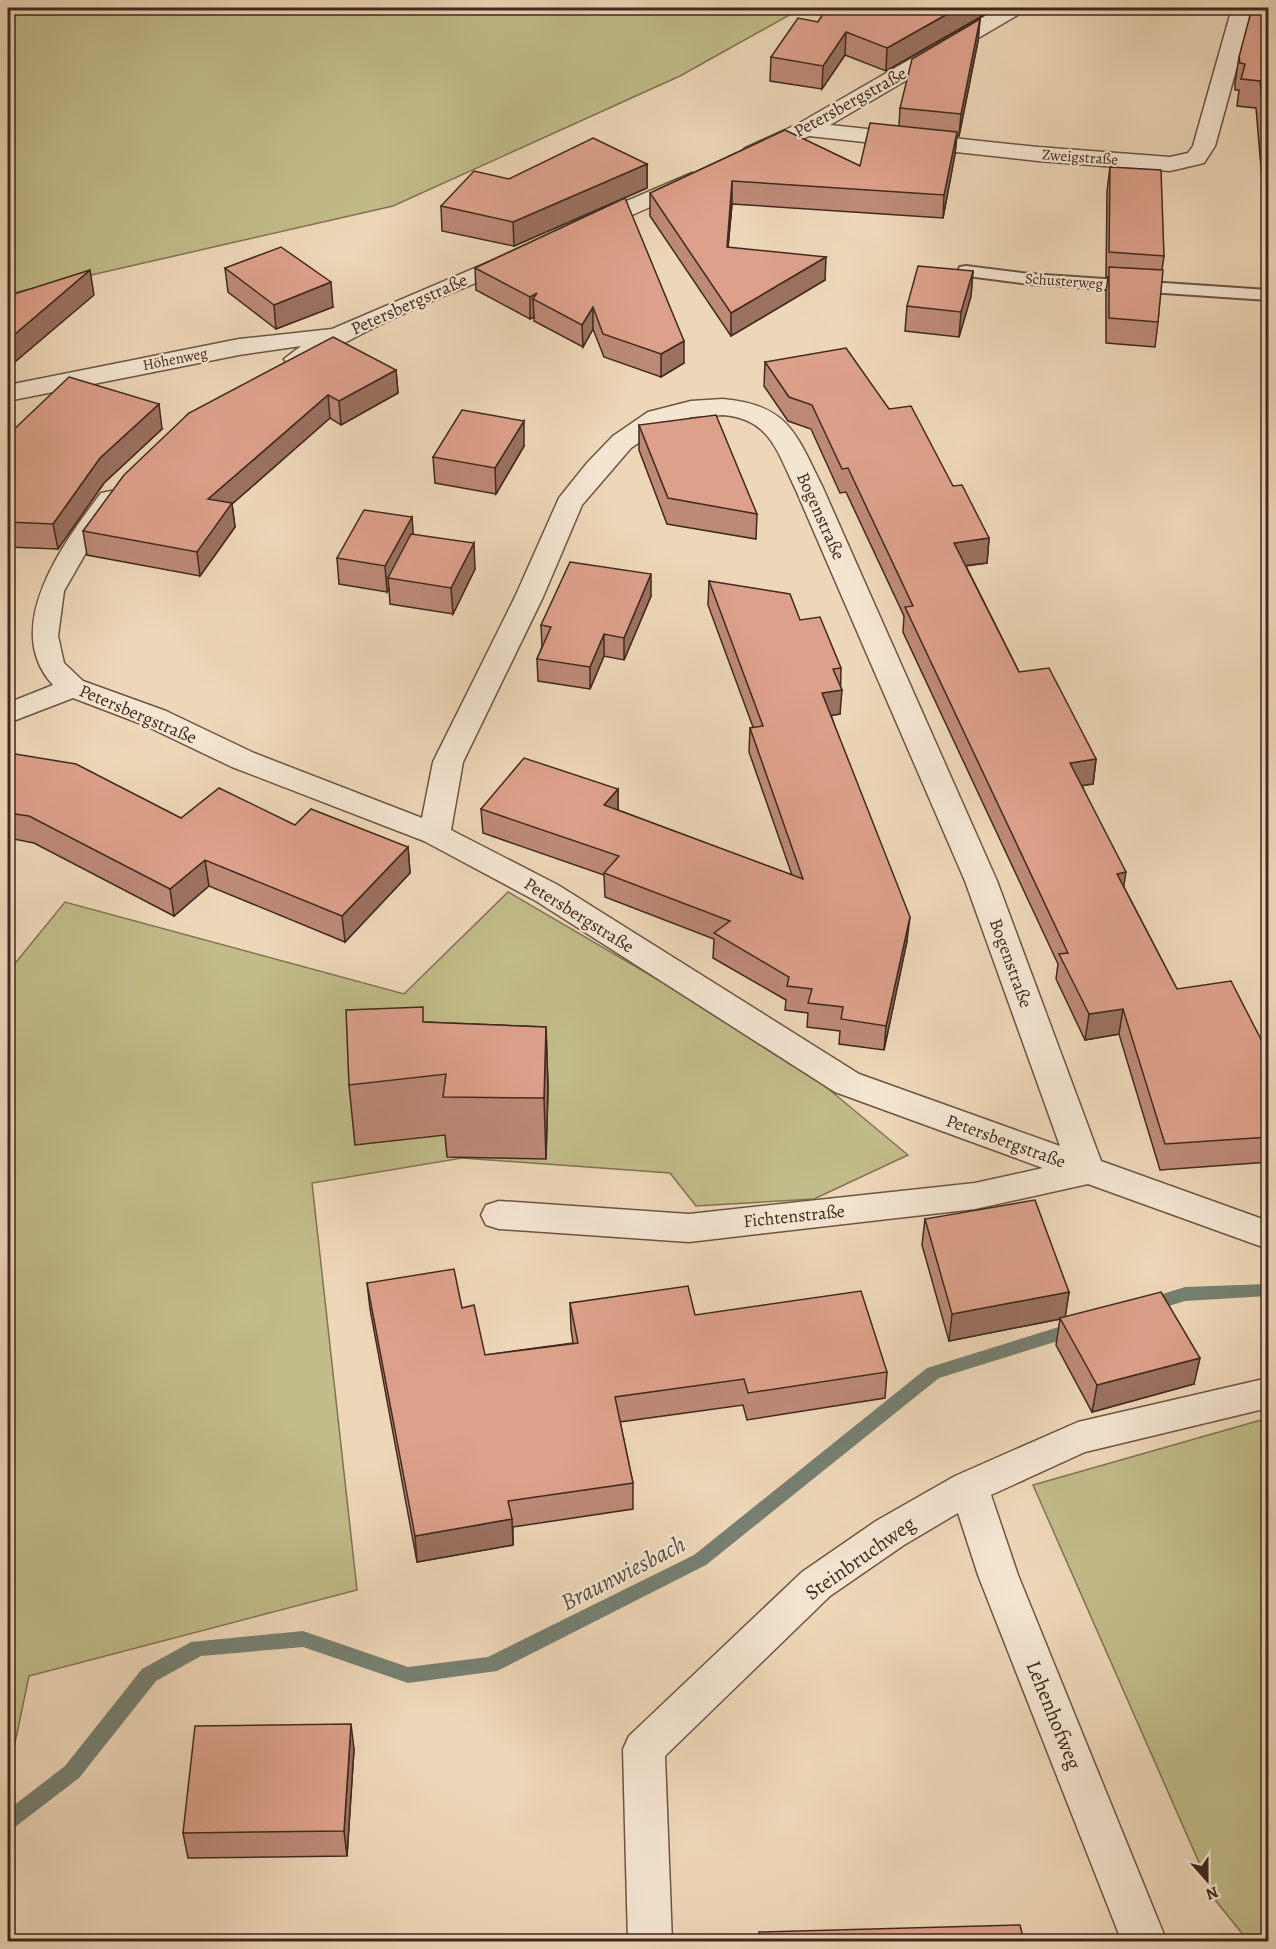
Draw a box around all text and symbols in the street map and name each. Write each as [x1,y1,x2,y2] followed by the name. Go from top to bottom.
[789,61,911,143] street label: Petersbergstraße
[1041,144,1119,170] street label: Zweigstraße
[347,268,471,340] street label: Petersbergstraße
[1024,268,1104,294] street label: Schusterweg
[141,343,210,375] street label: Höhenweg
[791,468,851,564] street label: Bogenstraße
[76,678,200,750] street label: Petersbergstraße
[519,872,639,958] street label: Petersbergstraße
[984,915,1038,1011] street label: Bogenstraße
[943,1108,1069,1174] street label: Petersbergstraße
[742,1199,846,1233] street label: Fichtenstraße
[799,1509,921,1606] street label: Steinbruchweg
[555,1528,691,1618] water label: Braunwiesbach
[1019,1656,1089,1774] street label: Lehenhofweg
[1177,1850,1237,1910] north arrow
[1202,1881,1221,1906] text: N

